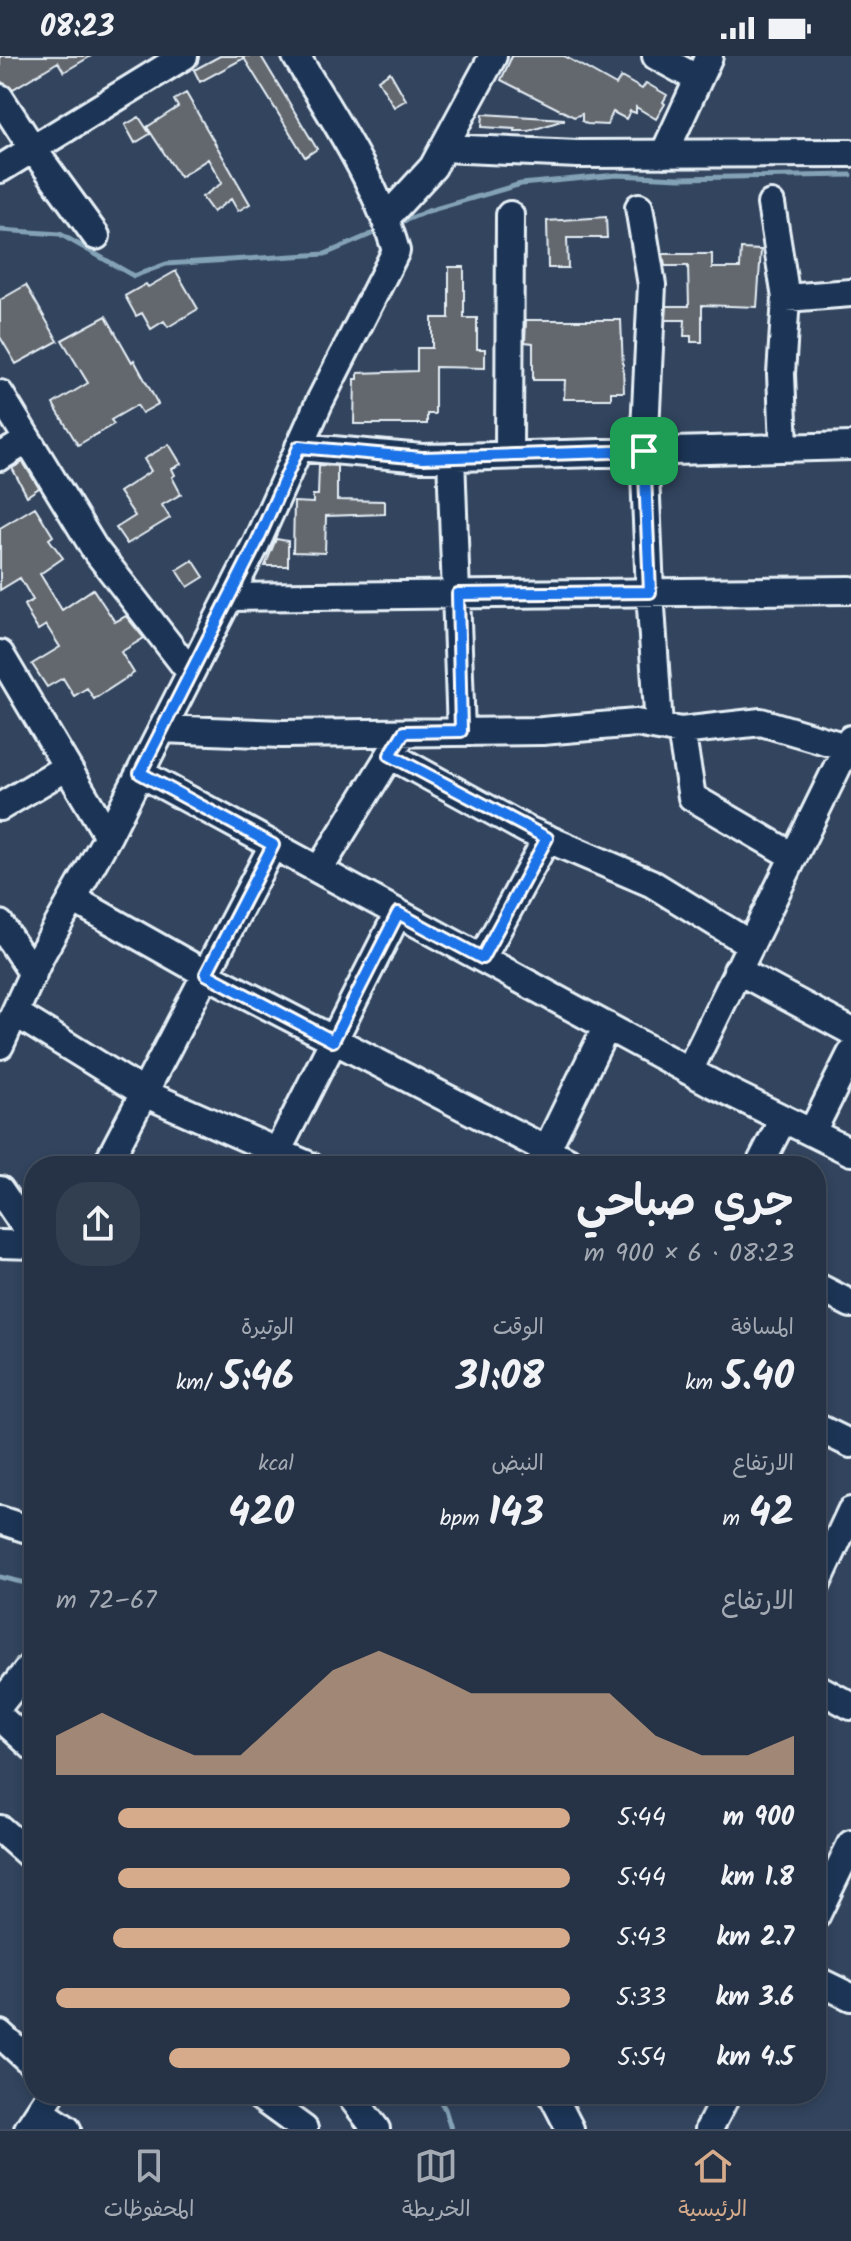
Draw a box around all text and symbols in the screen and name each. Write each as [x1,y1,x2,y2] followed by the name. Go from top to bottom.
[40,4,114,52] text: 08:23
[610,417,678,485] pin
[622,429,666,473] icon: arrive
[576,1168,794,1238] text: جري صباحي
[56,1182,140,1266] button: share
[584,1233,794,1275] text: 08:23 · 6 × 900 m
[241,1311,294,1346] text: الوتيرة
[493,1311,544,1346] text: الوقت
[731,1311,794,1346] text: المسافة
[220,1346,294,1410] text: 5:46
[456,1346,544,1410] text: 31:08
[722,1346,794,1410] text: 5.40
[176,1366,220,1401] text: /km
[685,1366,722,1401] text: km
[258,1447,294,1482] text: kcal
[491,1447,544,1482] text: النبض
[732,1447,794,1482] text: الارتفاع
[228,1482,294,1546] text: 420
[488,1482,544,1546] text: 143
[749,1482,794,1546] text: 42
[440,1502,488,1537] text: bpm
[723,1502,749,1537] text: m
[56,1580,157,1622] text: 67–72 m
[721,1581,794,1623] text: الارتفاع
[617,1797,666,1839] text: 5:44
[723,1797,794,1839] text: 900 m
[617,1857,666,1899] text: 5:44
[721,1857,794,1899] text: 1.8 km
[616,1917,666,1959] text: 5:43
[716,1917,794,1959] text: 2.7 km
[616,1977,666,2019] text: 5:33
[715,1977,794,2019] text: 3.6 km
[617,2037,666,2079] text: 5:54
[716,2037,794,2079] text: 4.5 km
[104,2144,194,2228] tab: المحفوظات
[402,2144,471,2228] tab: الخريطة
[678,2144,747,2228] tab: الرئيسية

